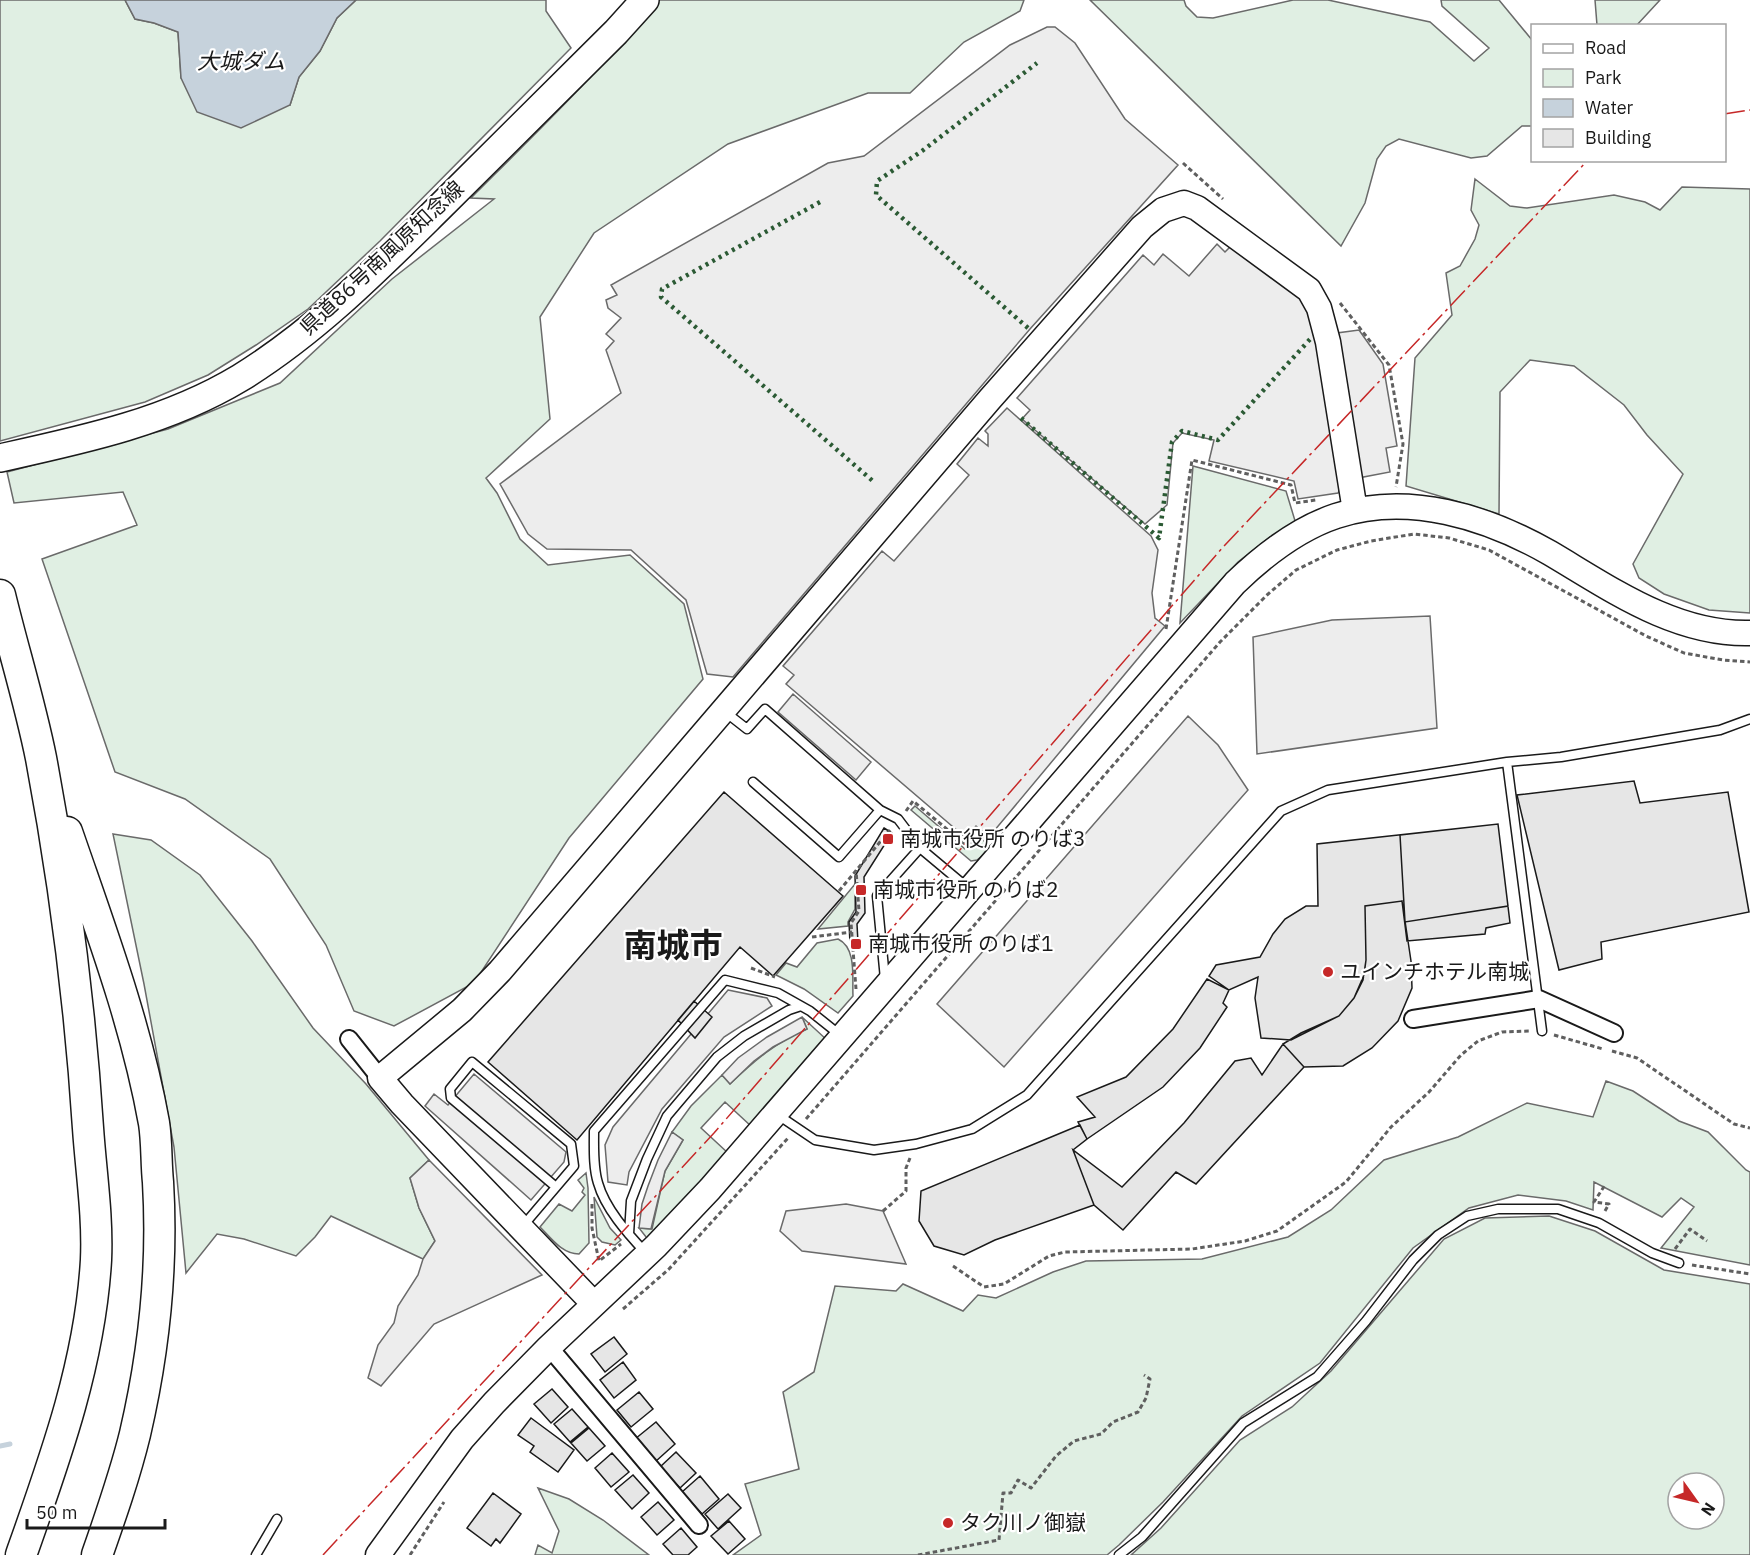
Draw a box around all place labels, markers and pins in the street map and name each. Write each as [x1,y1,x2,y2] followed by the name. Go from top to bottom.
[900,824,1086,852] place label: 南城市役所 のりば3
[881,832,895,846] marker: 南城市役所 のりば3
[873,875,1059,903] place label: 南城市役所 のりば2
[854,883,868,897] marker: 南城市役所 のりば2
[868,929,1054,957] place label: 南城市役所 のりば1
[849,937,863,951] marker: 南城市役所 のりば1
[1340,957,1529,985] place label: ユインチホテル南城
[1321,965,1335,979] marker: ユインチホテル南城
[960,1508,1086,1536] place label: タク川ノ御嶽
[941,1516,955,1530] marker: タク川ノ御嶽

